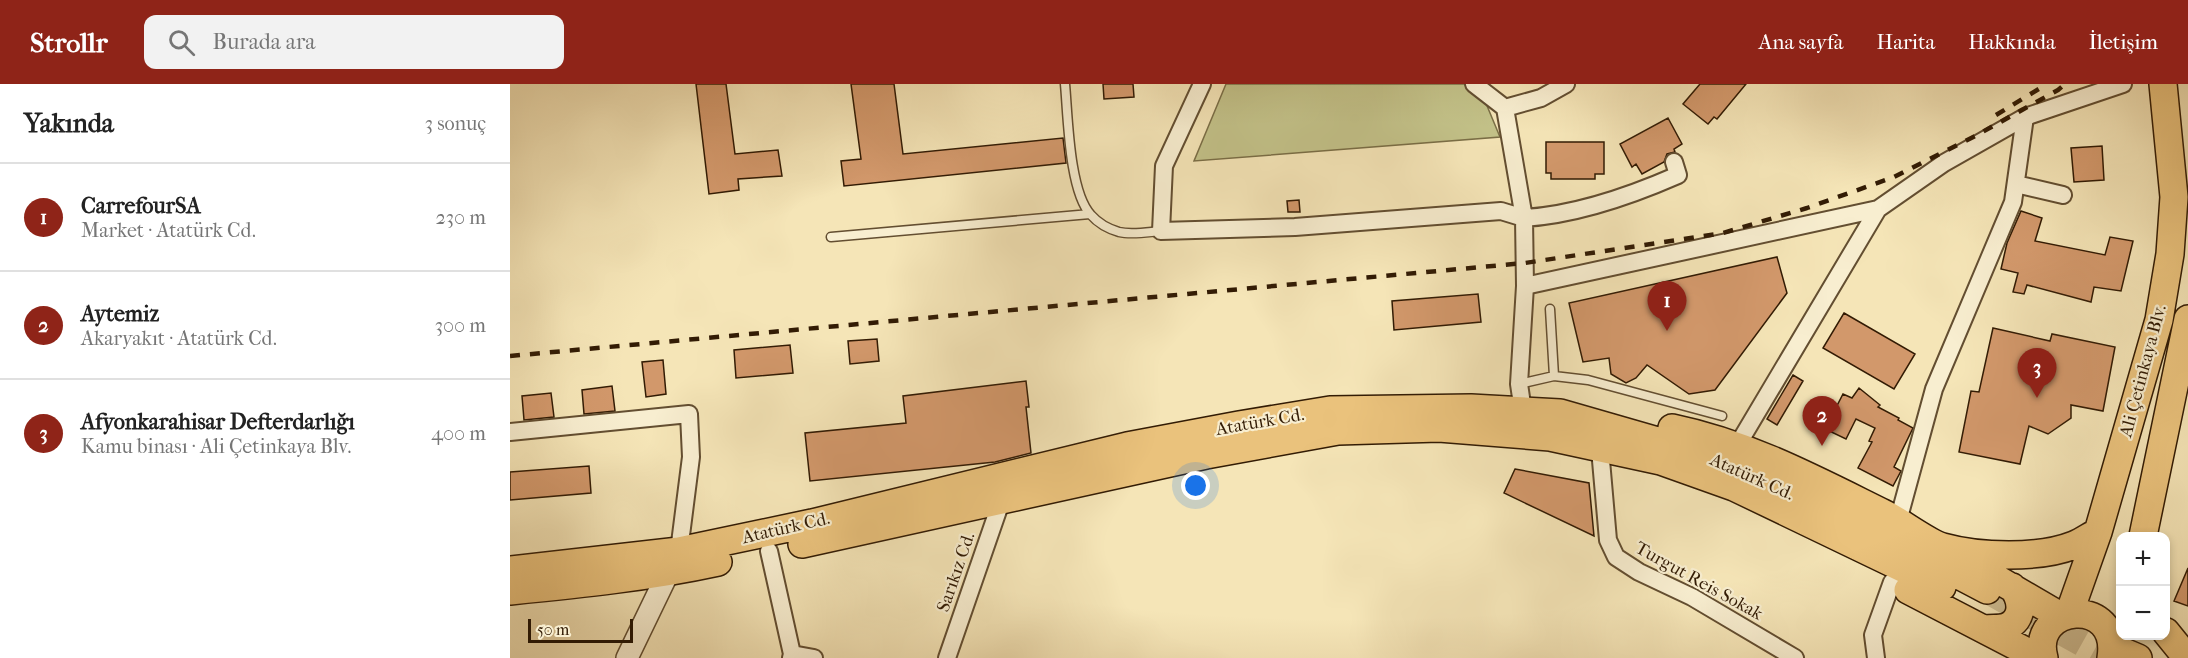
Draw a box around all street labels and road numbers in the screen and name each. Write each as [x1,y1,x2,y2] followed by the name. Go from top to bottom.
[2115,303,2172,441] street label: Ali Çetinkaya Blv.
[1213,404,1306,440] street label: Atatürk Cd.
[1706,449,1797,505] street label: Atatürk Cd.
[739,508,832,549] street label: Atatürk Cd.
[933,529,979,615] street label: Sarıkız Cd.
[1632,537,1767,625] street label: Turgut Reis Sokak

